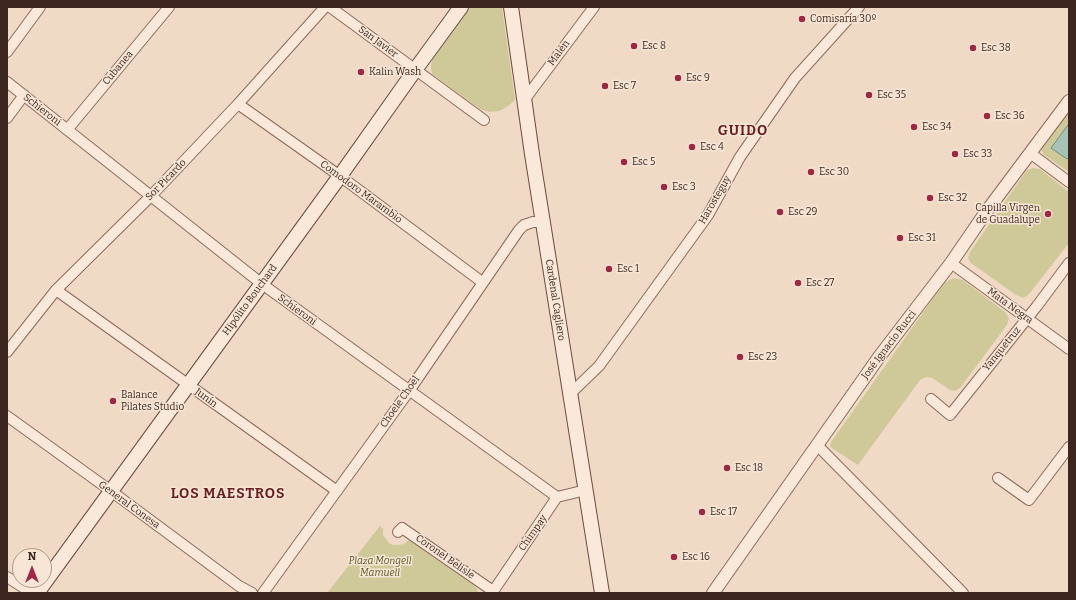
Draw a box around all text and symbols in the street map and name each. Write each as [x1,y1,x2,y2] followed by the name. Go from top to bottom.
[810,13,876,25] place label: Comisaría 30º
[797,14,807,24] marker: Comisaría 30º
[356,24,400,60] street label: San Javier
[546,38,572,68] street label: Malén
[642,40,666,52] place label: Esc 8
[629,41,639,51] marker: Esc 8
[981,42,1011,54] place label: Esc 38
[968,43,978,53] marker: Esc 38
[100,48,136,88] street label: Cubanea
[369,66,421,78] place label: Kalin Wash
[356,67,366,77] marker: Kalin Wash
[686,72,710,84] place label: Esc 9
[673,73,683,83] marker: Esc 9
[613,80,636,92] place label: Esc 7
[600,81,610,91] marker: Esc 7
[877,89,906,101] place label: Esc 35
[864,90,874,100] marker: Esc 35
[21,92,63,128] street label: Schieroni
[995,110,1025,122] place label: Esc 36
[982,111,992,121] marker: Esc 36
[922,121,951,133] place label: Esc 34
[909,122,919,132] marker: Esc 34
[718,123,768,139] district label: GUIDO
[700,141,724,153] place label: Esc 4
[687,142,697,152] marker: Esc 4
[963,148,992,160] place label: Esc 33
[950,149,960,159] marker: Esc 33
[632,156,655,168] place label: Esc 5
[143,157,189,203] street label: Sor Picardo
[619,157,629,167] marker: Esc 5
[318,158,404,226] street label: Comodoro Marambio
[819,166,849,178] place label: Esc 30
[806,167,816,177] marker: Esc 30
[696,174,734,226] street label: Harosteguy
[672,181,696,193] place label: Esc 3
[659,182,669,192] marker: Esc 3
[938,192,967,204] place label: Esc 32
[925,193,935,203] marker: Esc 32
[975,202,1040,226] place label: Capilla Virgen de Guadalupe
[788,206,817,218] place label: Esc 29
[775,207,785,217] marker: Esc 29
[1043,209,1053,219] marker: Capilla Virgen de Guadalupe
[908,232,936,244] place label: Esc 31
[895,233,905,243] marker: Esc 31
[543,258,567,342] street label: Cardenal Cagliero
[220,262,280,338] street label: Hipólito Bouchard
[617,263,639,275] place label: Esc 1
[604,264,614,274] marker: Esc 1
[806,277,834,289] place label: Esc 27
[793,278,803,288] marker: Esc 27
[985,285,1035,327] street label: Mata Negra
[275,292,319,328] street label: Schieroni
[859,308,919,382] street label: José Ignacio Rucci
[980,324,1024,374] street label: Yanquetruz
[748,351,777,363] place label: Esc 23
[735,352,745,362] marker: Esc 23
[378,374,422,430] street label: Choele Choel
[192,386,220,410] street label: Junín
[121,389,184,412] place label: Balance Pilates Studio
[108,396,118,406] marker: Balance Pilates Studio
[735,462,763,474] place label: Esc 18
[722,463,732,473] marker: Esc 18
[96,479,162,531] street label: General Conesa
[171,486,285,502] district label: LOS MAESTROS
[710,506,737,518] place label: Esc 17
[697,507,707,517] marker: Esc 17
[516,513,550,553] street label: Chimpay
[413,532,477,582] street label: Coronel Belisle
[12,548,52,588] north arrow
[28,550,36,563] text: N
[682,551,710,563] place label: Esc 16
[669,552,679,562] marker: Esc 16
[348,555,412,578] park label: Plaza Mongell Mamuell

